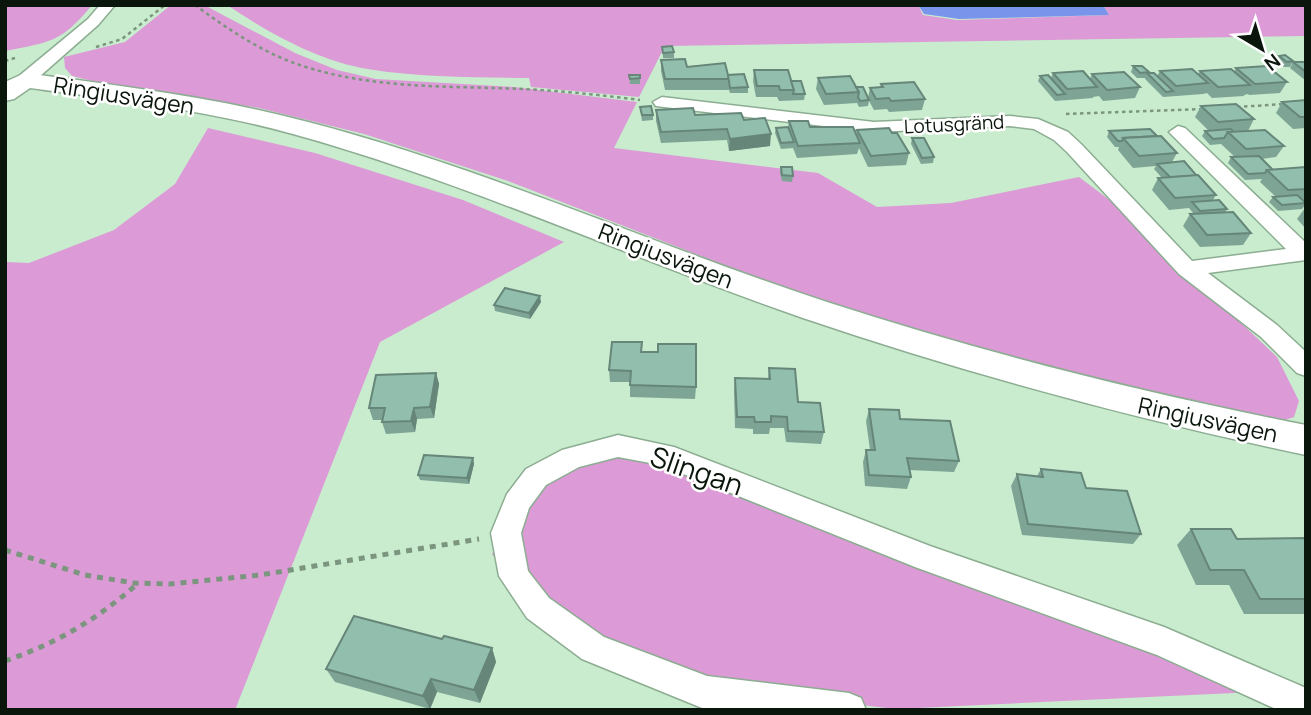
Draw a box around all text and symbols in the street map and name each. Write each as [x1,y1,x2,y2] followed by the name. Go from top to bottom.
[1227,14,1297,84] north arrow
[1259,48,1286,77] text: N
[51,68,197,122] street label: Ringiusvägen
[903,108,1005,140] street label: Lotusgränd
[594,215,738,295] street label: Ringiusvägen
[1135,389,1281,449] street label: Ringiusvägen
[646,436,748,504] street label: Slingan

